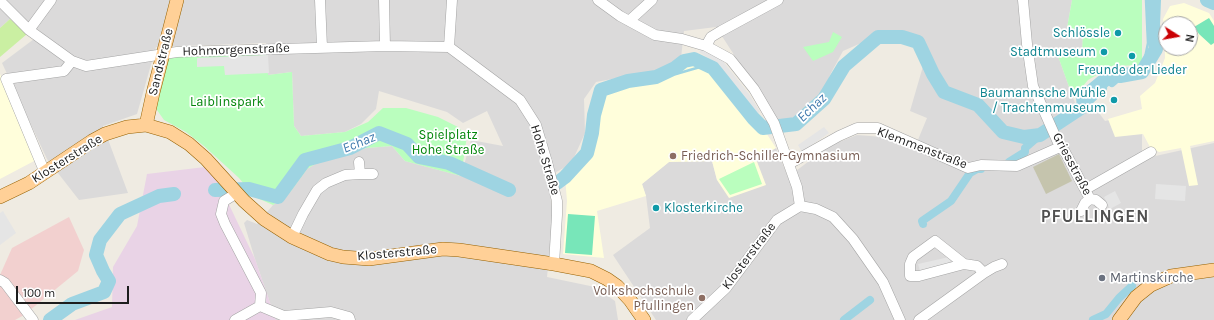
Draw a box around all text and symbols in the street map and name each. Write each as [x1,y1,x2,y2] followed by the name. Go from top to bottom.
[1158,16,1198,56] north arrow
[1053,25,1110,41] place label: Schlössle
[145,27,177,97] street label: Sandstraße
[1113,28,1123,38] marker: Schlössle
[1182,33,1196,43] text: N
[182,40,290,60] street label: Hohmorgenstraße
[1010,44,1096,60] place label: Stadtmuseum
[1099,47,1109,57] marker: Stadtmuseum
[1127,51,1137,61] marker: Freunde der Lieder
[1077,62,1187,78] place label: Freunde der Lieder
[980,85,1106,116] place label: Baumannsche Mühle / Trachtenmuseum
[794,90,830,126] water label: Echaz
[190,94,264,110] park label: Laiblinspark
[1109,95,1119,105] marker: Baumannsche Mühle / Trachtenmuseum
[527,123,563,197] street label: Hohe Straße
[875,124,969,172] street label: Klemmenstraße
[412,127,484,158] park label: Spielplatz Hohe Straße
[340,129,378,157] water label: Echaz
[1049,130,1095,198] street label: Griesstraße
[29,131,105,187] street label: Klosterstraße
[681,148,860,164] place label: Friedrich-Schiller-Gymnasium
[668,151,678,161] marker: Friedrich-Schiller-Gymnasium
[664,200,743,216] place label: Klosterkirche
[651,203,661,213] marker: Klosterkirche
[1041,207,1149,227] district label: PFULLINGEN
[719,219,779,293] street label: Klosterstraße
[356,242,438,264] street label: Klosterstraße
[1110,270,1193,286] place label: Martinskirche
[1097,273,1107,283] marker: Martinskirche
[18,278,131,304] scale bar
[593,283,694,314] place label: Volkshochschule Pfullingen
[23,286,55,300] text: 100 m
[697,293,707,303] marker: Volkshochschule Pfullingen

